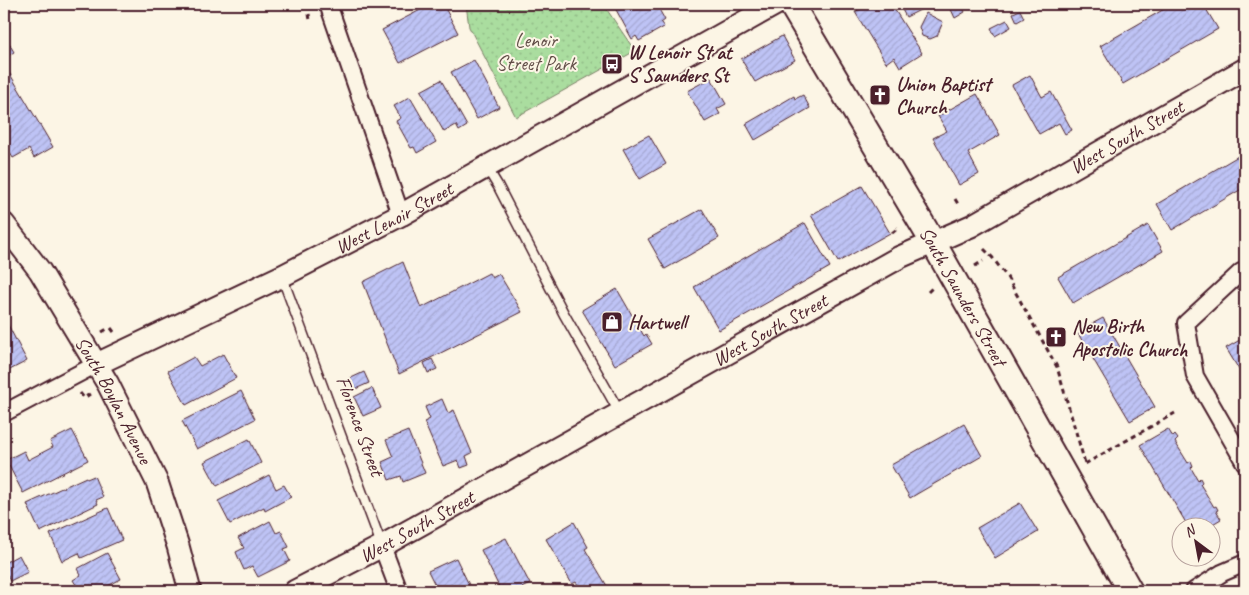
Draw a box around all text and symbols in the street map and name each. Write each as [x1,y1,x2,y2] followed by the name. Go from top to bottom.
[496,28,577,76] park label: Lenoir Street Park
[628,40,734,88] place label: W Lenoir St at S Saunders St
[600,52,624,76] bus stop icon: W Lenoir St at S Saunders St
[896,72,994,120] place label: Union Baptist Church
[868,83,892,107] church icon: Union Baptist Church
[1065,93,1190,179] street label: West South Street
[331,175,459,259] street label: West Lenoir Street
[914,222,1014,373] street label: South Saunders Street
[708,287,833,372] street label: West South Street
[600,310,624,334] shop icon: Hartwell
[628,310,690,335] place label: Hartwell
[1072,314,1188,362] place label: New Birth Apostolic Church
[1044,325,1068,349] church icon: New Birth Apostolic Church
[70,332,159,469] street label: South Boylan Avenue
[330,373,390,481] street label: Florence Street
[355,483,481,568] street label: West South Street
[1172,518,1222,568] north arrow
[1181,521,1200,541] text: N

